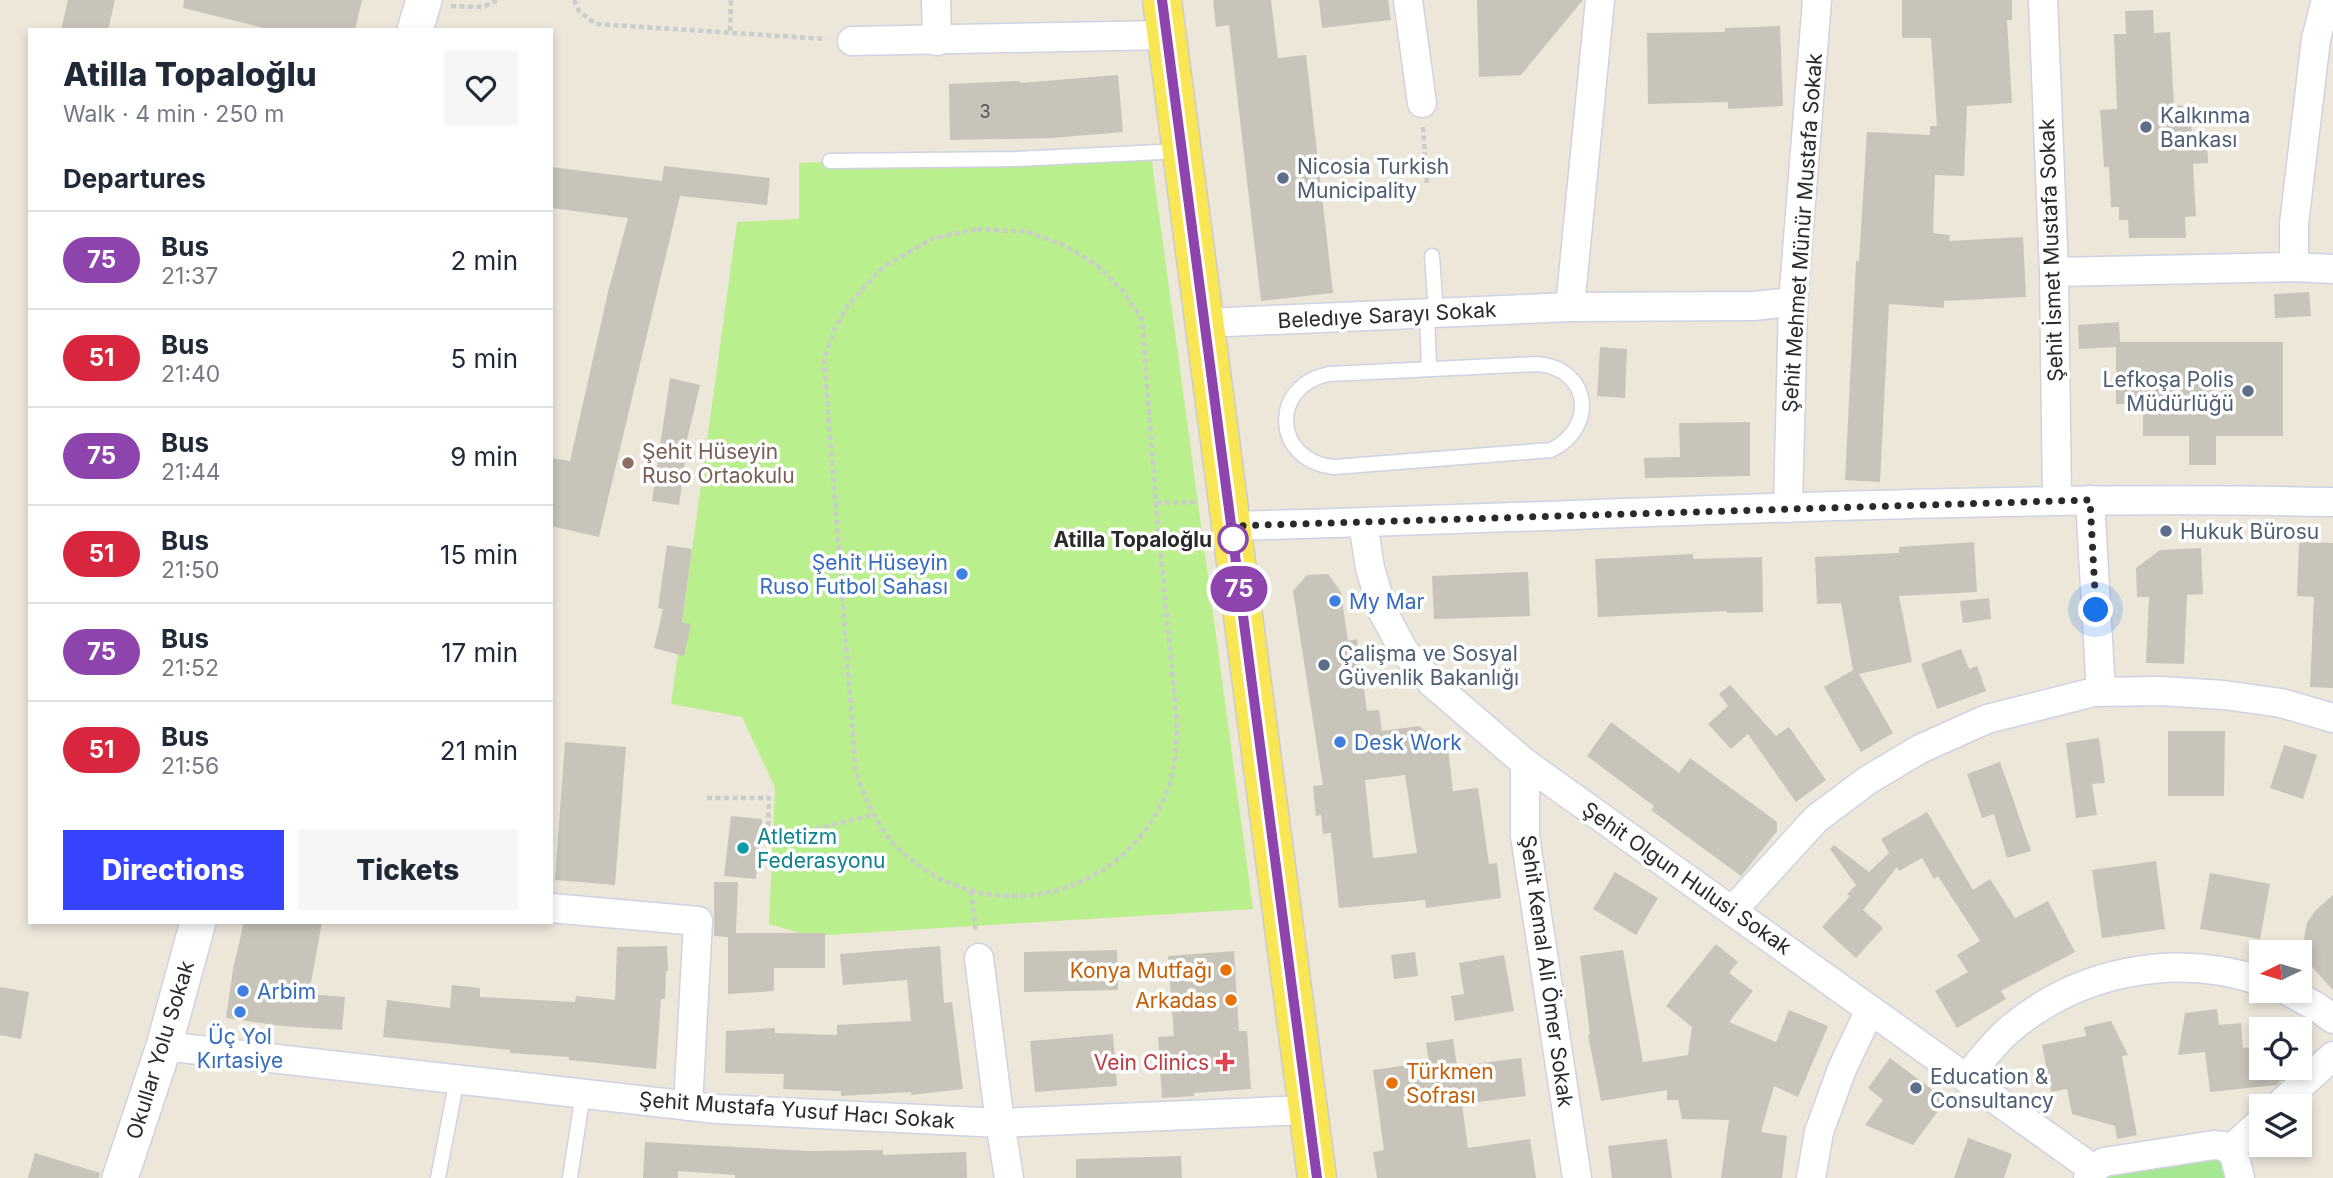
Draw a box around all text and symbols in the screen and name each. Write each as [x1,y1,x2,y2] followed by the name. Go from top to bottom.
[444,51,518,125] button: heart
[1777,52,1827,414] street label: Şehit Mehmet Münür Mustafa Sokak
[63,54,317,94] text: Atilla Topaloğlu
[63,100,285,128] text: Walk · 4 min · 250 m
[979,101,991,122] house number: 3
[2160,103,2250,152] place label: Kalkınma Bankası
[2033,117,2068,382] street label: Şehit İsmet Mustafa Sokak
[2138,119,2154,135] marker: Kalkınma Bankası
[1297,154,1449,203] place label: Nicosia Turkish Municipality
[63,163,206,194] text: Departures
[1275,170,1291,186] marker: Nicosia Turkish Municipality
[161,231,209,262] text: Bus
[87,245,116,274] text: 75
[450,245,518,276] text: 2 min
[161,262,218,290] text: 21:37
[1277,297,1498,333] street label: Beledıye Sarayı Sokak
[161,329,209,360] text: Bus
[89,343,114,372] text: 51
[450,343,518,374] text: 5 min
[161,360,220,388] text: 21:40
[2103,367,2234,416] place label: Lefkoşa Polis Müdürlüğü
[2240,383,2256,399] marker: Lefkoşa Polis Müdürlüğü
[161,427,209,458] text: Bus
[642,439,795,488] place label: Şehit Hüseyin Ruso Ortaokulu
[87,441,116,470] text: 75
[450,441,518,472] text: 9 min
[620,455,636,471] marker: Şehit Hüseyin Ruso Ortaokulu
[161,458,221,486] text: 21:44
[2180,519,2319,544] place label: Hukuk Bürosu
[2158,523,2174,539] marker: Hukuk Bürosu
[1218,524,1248,554] marker: Atilla Topaloğlu
[161,525,209,556] text: Bus
[1053,527,1212,552] place label: Atilla Topaloğlu
[89,539,114,568] text: 51
[440,539,518,570] text: 15 min
[759,550,948,599] place label: Şehit Hüseyin Ruso Futbol Sahası
[161,556,220,584] text: 21:50
[954,566,970,582] marker: Şehit Hüseyin Ruso Futbol Sahası
[1208,566,1270,612] line badge: 75
[1224,574,1254,603] text: 75
[1349,589,1425,614] place label: My Mar
[2078,592,2113,627] your location
[1327,593,1343,609] marker: My Mar
[161,623,209,654] text: Bus
[87,637,116,666] text: 75
[441,637,518,668] text: 17 min
[1338,641,1519,690] place label: Çalişma ve Sosyal Güvenlik Bakanlığı
[161,654,219,682] text: 21:52
[1316,657,1332,673] marker: Çalişma ve Sosyal Güvenlik Bakanlığı
[161,721,209,752] text: Bus
[1354,730,1462,755] place label: Desk Work
[1332,734,1348,750] marker: Desk Work
[89,735,114,764] text: 51
[440,735,518,766] text: 21 min
[161,752,219,780] text: 21:56
[1578,796,1797,960] street label: Şehit Olgun Hulusi Sokak
[757,824,886,873] place label: Atletizm Federasyonu
[63,830,284,910] button: Directions
[298,830,518,910] button: Tickets
[1516,833,1579,1109] street label: Şehit Kemal Ali Ömer Sokak
[735,840,751,856] marker: Atletizm Federasyonu
[2249,940,2312,1003] north arrow
[2249,940,2312,1157] map controls
[121,957,199,1142] street label: Okullar Yolu Sokak
[1070,958,1212,983] place label: Konya Mutfağı
[1218,962,1234,978] marker: Konya Mutfağı
[257,979,316,1004] place label: Arbim
[235,983,251,999] marker: Arbim
[1135,988,1217,1013] place label: Arkadas
[1223,992,1239,1008] marker: Arkadas
[232,1004,248,1020] marker: Üç Yol Kırtasiye
[2249,1017,2312,1080] button: locate
[197,1023,283,1073] place label: Üç Yol Kırtasiye
[1094,1050,1209,1075] place label: Vein Clinics
[1215,1052,1235,1072] marker: Vein Clinics
[1406,1059,1494,1108] place label: Türkmen Sofrası
[1930,1064,2054,1113] place label: Education & Consultancy
[1384,1075,1400,1091] marker: Türkmen Sofrası
[1908,1080,1924,1096] marker: Education & Consultancy
[638,1086,956,1134] street label: Şehit Mustafa Yusuf Hacı Sokak
[2249,1094,2312,1157] button: layers

